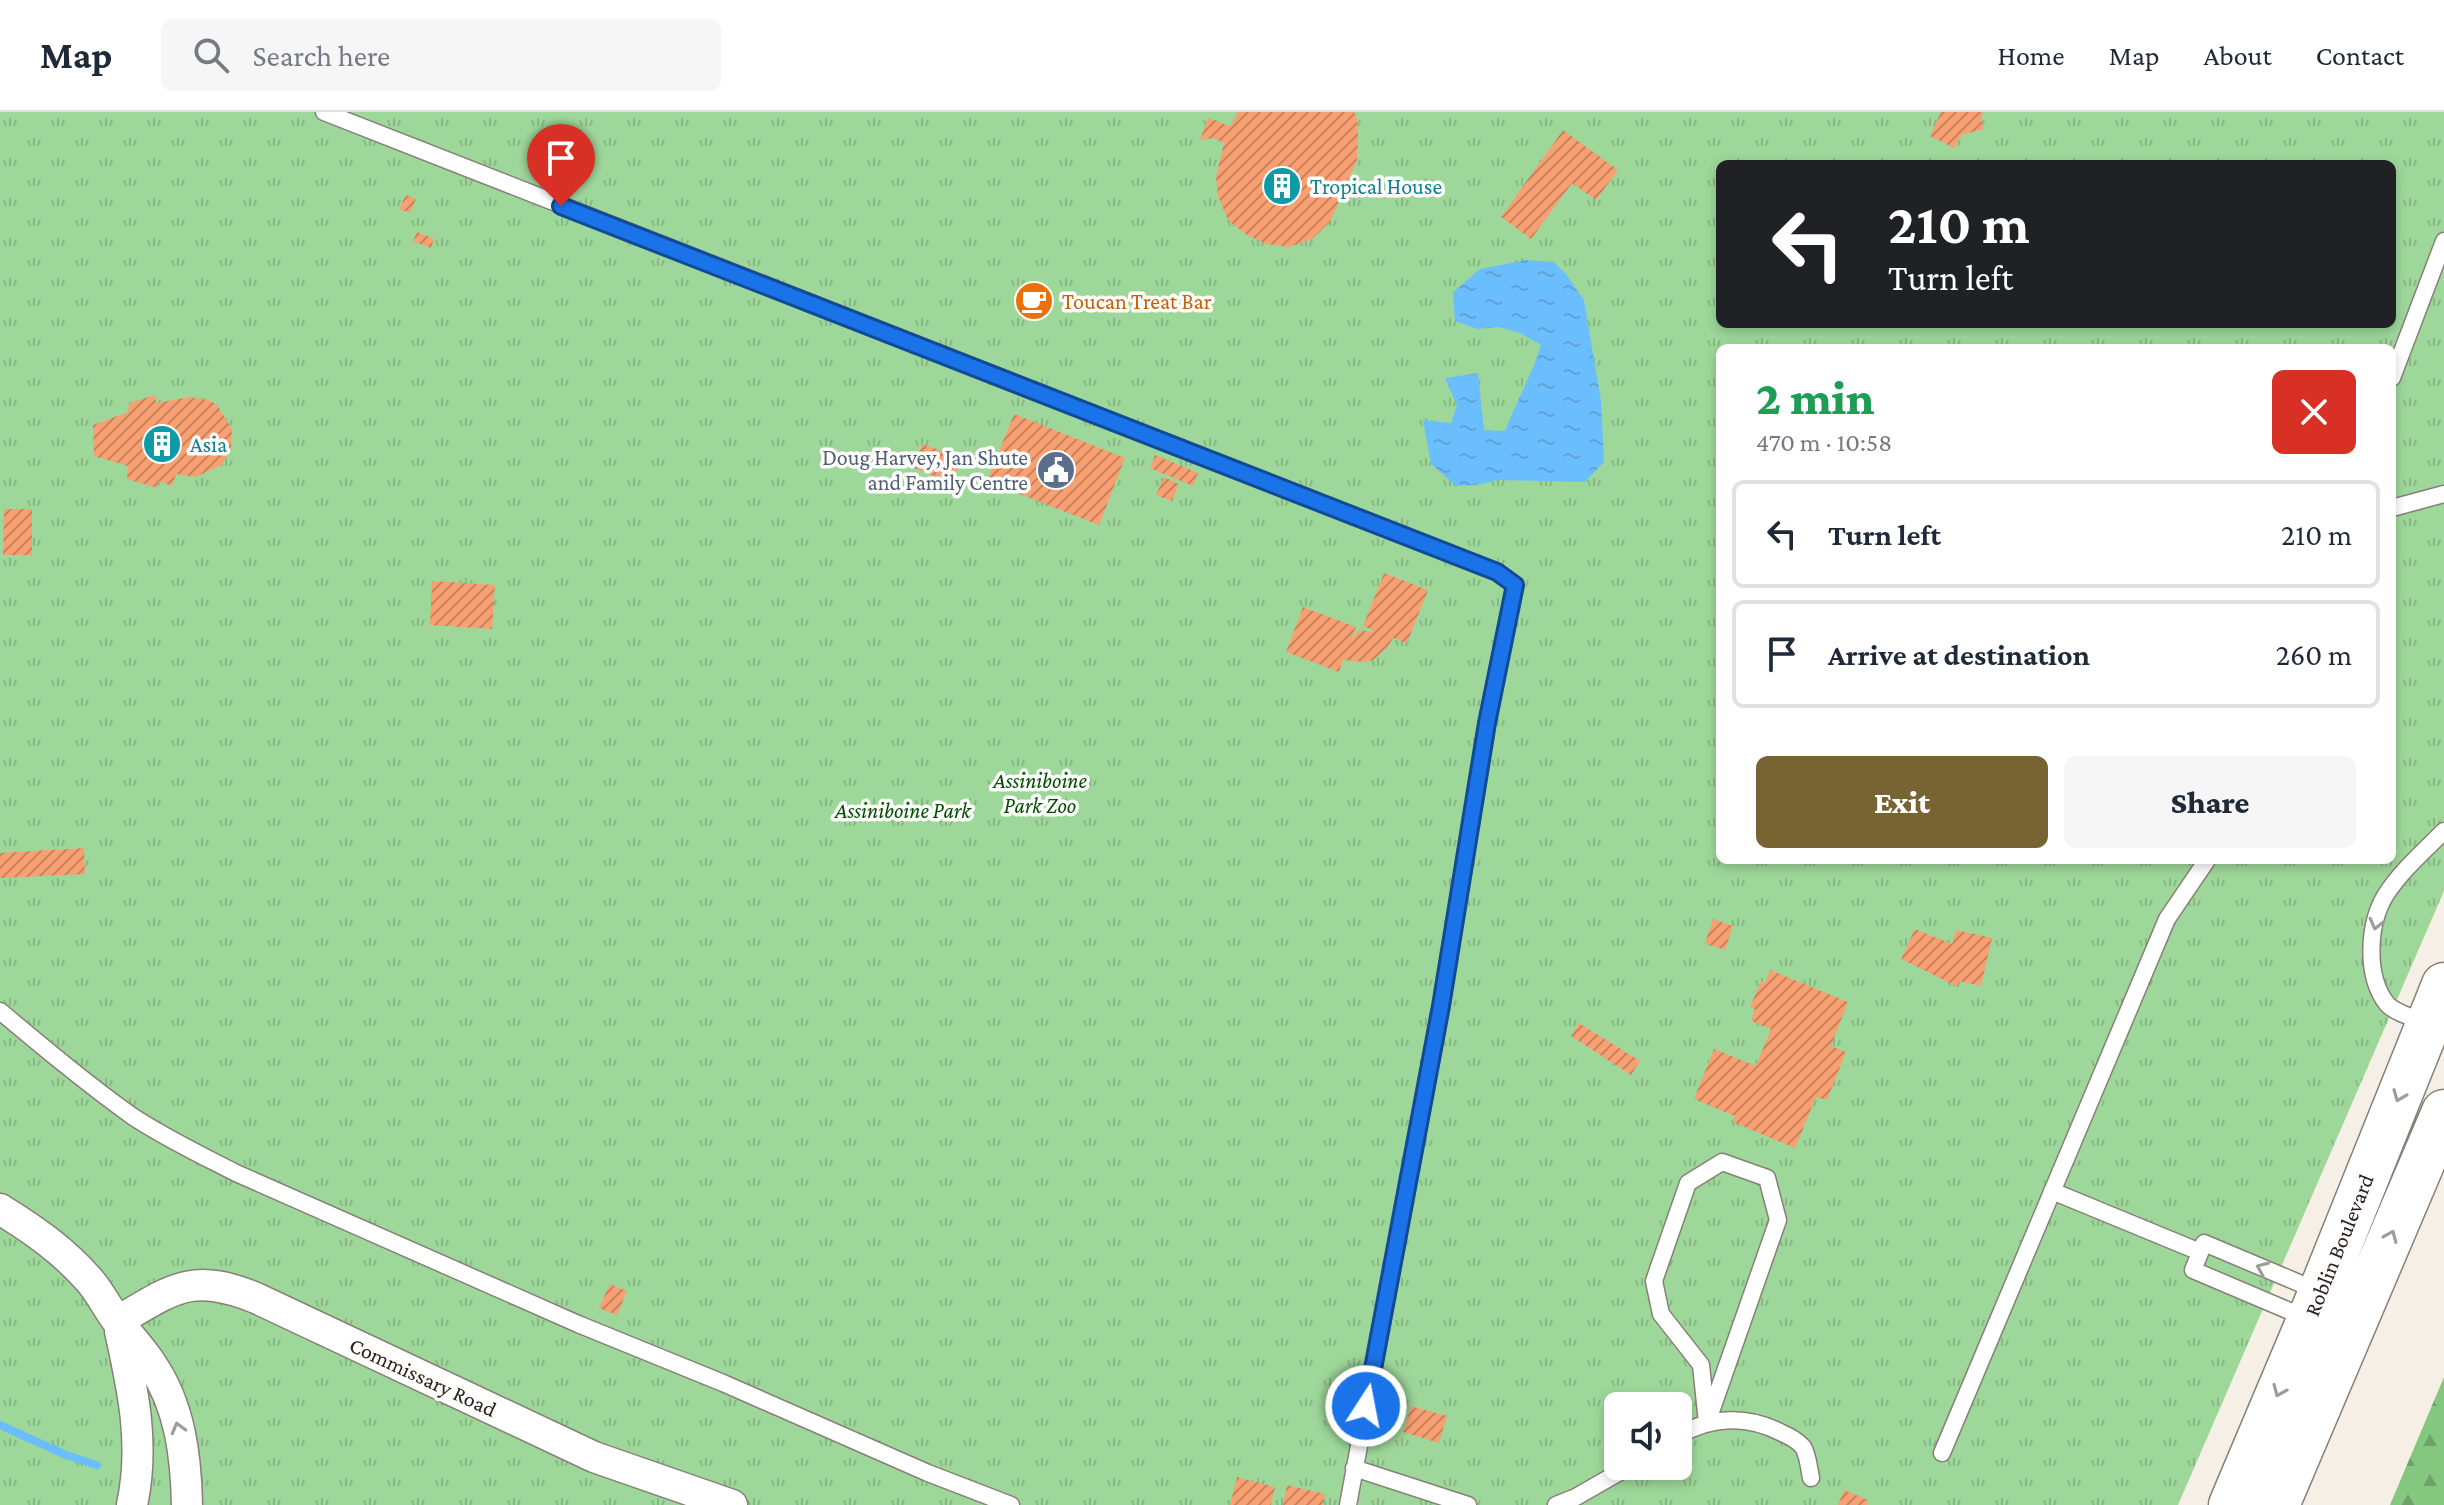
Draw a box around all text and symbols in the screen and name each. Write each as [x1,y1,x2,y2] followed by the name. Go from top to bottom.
[161,19,721,91] search box
[189,33,233,77] icon: search
[40,34,113,76] text: Map
[253,39,390,72] text: Search here
[1998,40,2065,71] text: Home
[2109,40,2160,71] text: Map
[2204,40,2272,71] text: About
[2316,40,2404,71] text: Contact
[527,124,595,206] pin
[539,136,583,180] icon: arrive
[1261,165,1303,207] building icon: Tropical House
[1310,174,1442,199] place label: Tropical House
[1756,192,1860,296] icon: left
[1888,193,2030,255] text: 210 m
[1888,258,2013,298] text: Turn left
[1013,280,1055,322] cafe icon: Toucan Treat Bar
[1062,289,1212,314] place label: Toucan Treat Bar
[2272,370,2356,454] button: close
[1756,371,1875,424] text: 2 min
[141,423,183,465] building icon: Asia
[1756,428,1892,457] text: 470 m · 10:58
[190,432,227,457] place label: Asia
[822,445,1028,495] place label: Doug Harvey, Jan Shute and Family Centre
[1035,449,1077,491] public building icon: Doug Harvey, Jan Shute and Family Centre
[1760,512,1804,556] icon: left
[1828,518,1941,551] text: Turn left
[2281,518,2352,551] text: 210 m
[1760,632,1804,676] icon: arrive
[1828,638,2090,671] text: Arrive at destination
[2276,638,2352,671] text: 260 m
[1756,756,2048,848] button: Exit
[2064,756,2356,848] button: Share
[992,768,1088,818] park label: Assiniboine Park Zoo
[834,798,972,823] park label: Assiniboine Park
[2368,916,2385,930] one-way arrow
[2392,1088,2409,1102] one-way arrow
[2299,1170,2379,1320] street label: Roblin Boulevard
[2381,1230,2397,1245] one-way arrow
[2256,1261,2270,1277] one-way arrow
[346,1332,501,1422] street label: Commissary Road
[1324,1364,1408,1448] position arrow
[2272,1383,2288,1397] one-way arrow
[1604,1392,1692,1480] map controls
[1604,1392,1692,1480] button: sound
[171,1421,188,1435] one-way arrow

